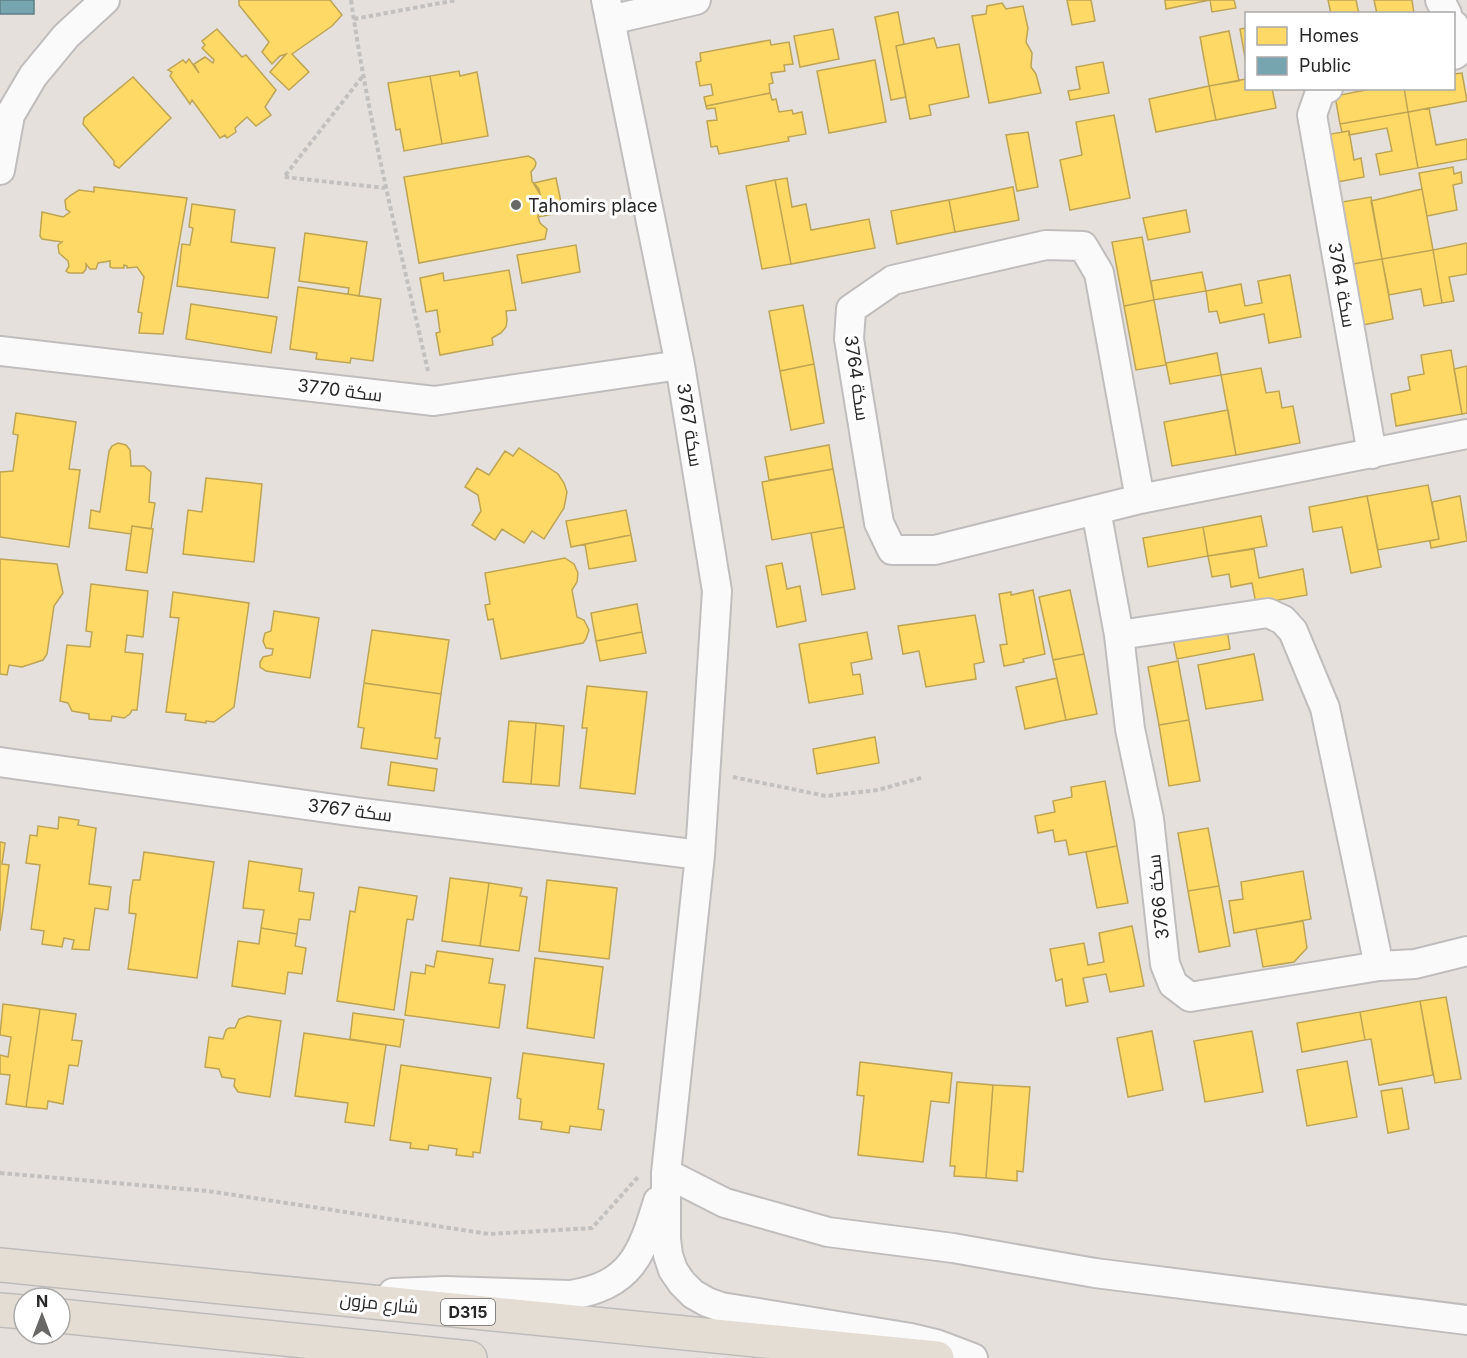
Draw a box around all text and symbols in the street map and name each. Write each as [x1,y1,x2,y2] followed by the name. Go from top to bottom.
[1245,12,1455,90] legend
[1299,25,1359,46] text: Homes
[1299,55,1351,76] text: Public
[528,195,658,216] place label: Tahomirs place
[509,198,523,212] marker: Tahomirs place
[1324,241,1360,329] street label: سكة 3764
[841,334,873,422] street label: سكة 3764
[296,374,384,406] street label: سكة 3770
[673,382,707,468] street label: سكة 3767
[307,794,393,826] street label: سكة 3767
[1143,853,1173,941] street label: سكة 3766
[12,1286,72,1346] north arrow
[339,1288,419,1320] street label: شارع مزون
[36,1291,48,1311] text: N
[441,1299,495,1325] road number: D315

